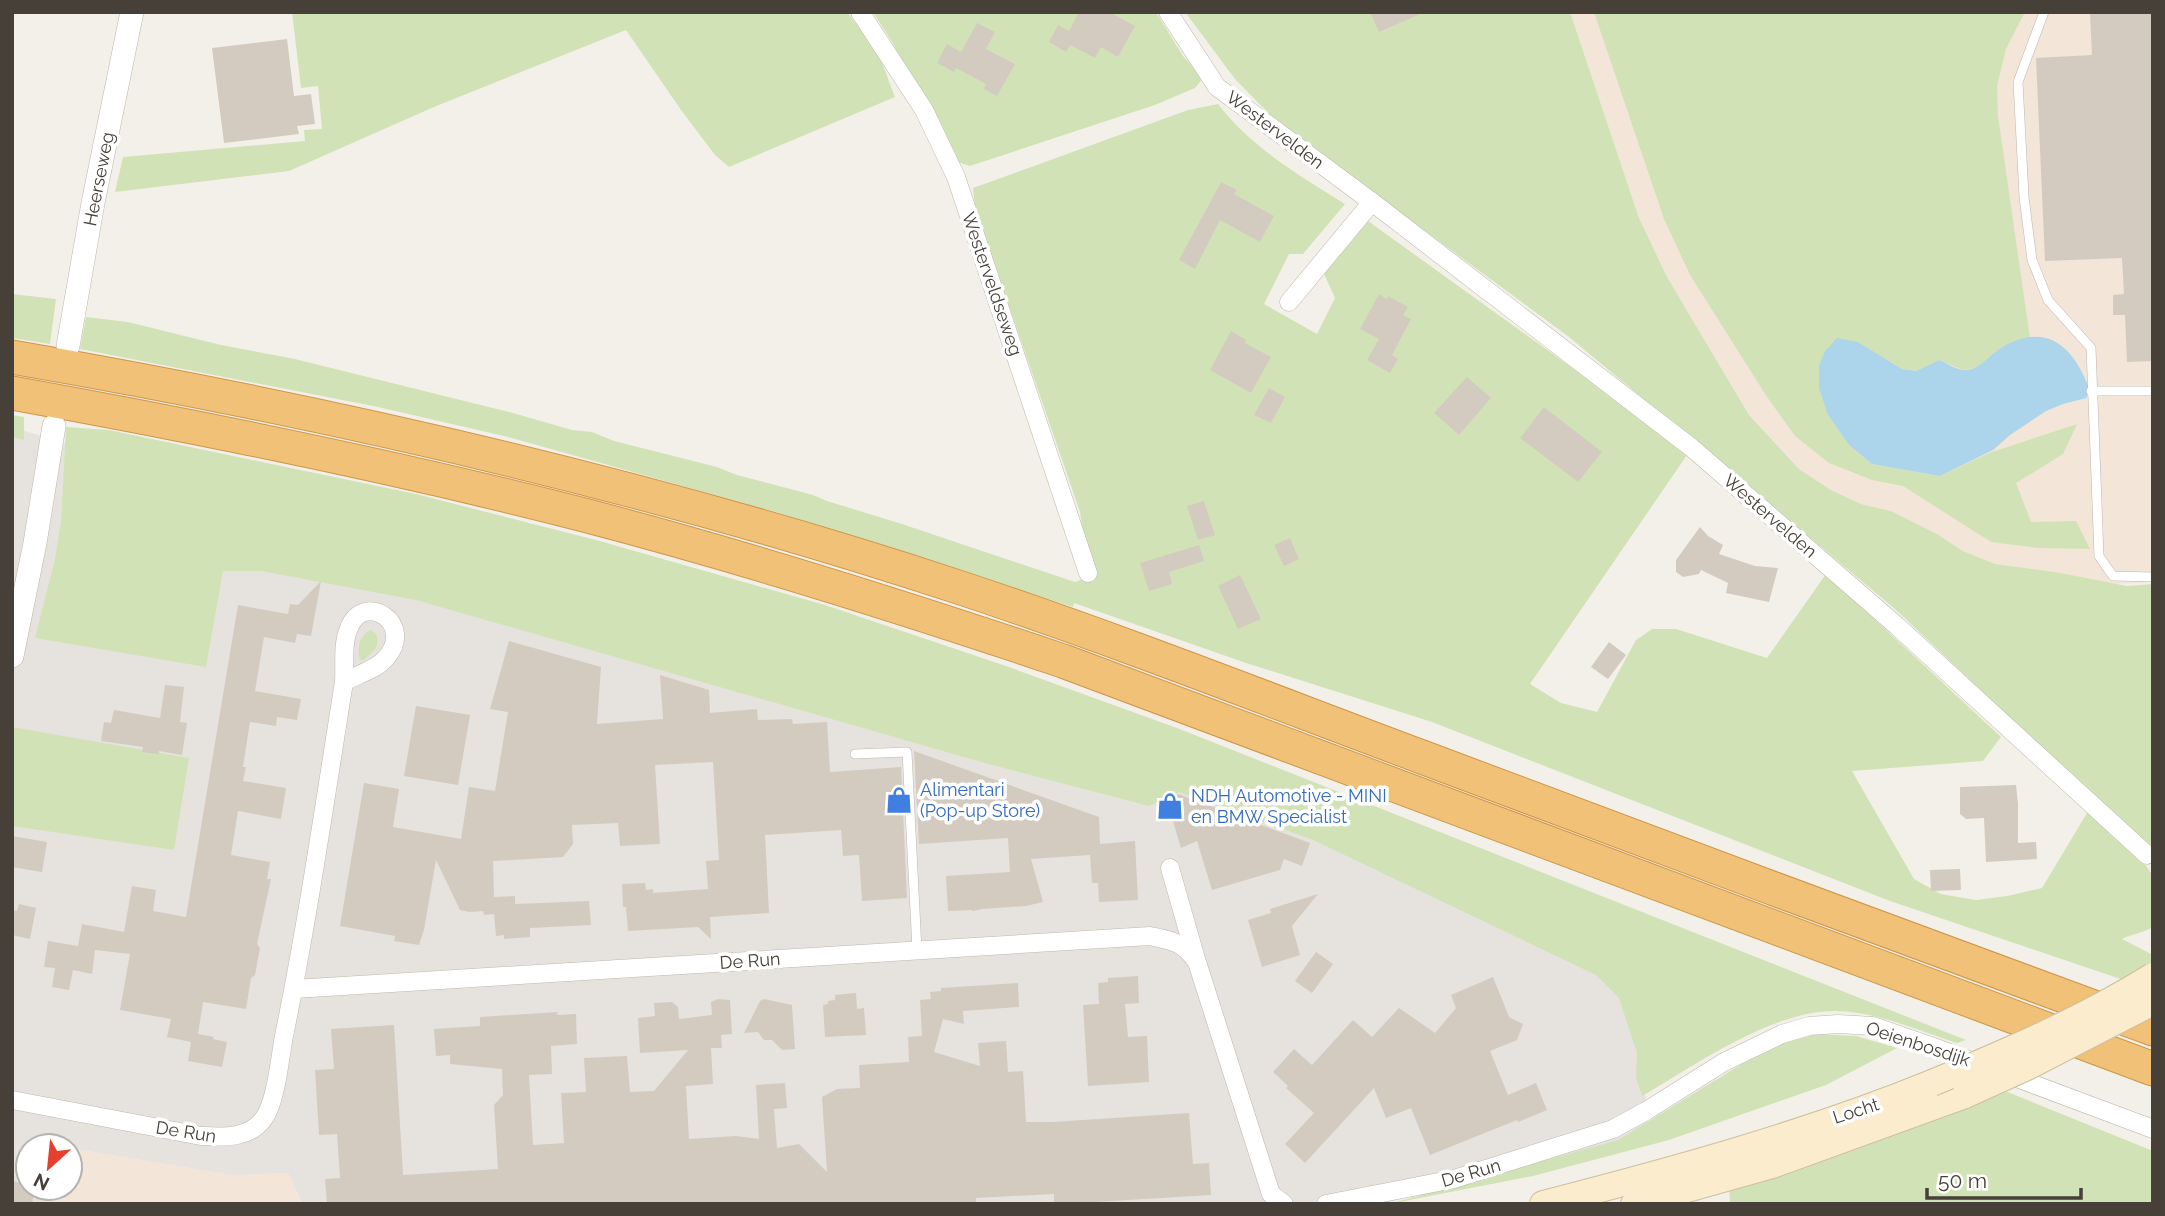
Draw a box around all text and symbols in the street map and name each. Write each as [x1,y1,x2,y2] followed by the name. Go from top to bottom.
[1222,86,1328,173] street label: Westervelden
[79,130,118,228] street label: Heerseweg
[958,209,1027,358] street label: Westerveldseweg
[1719,469,1821,562] street label: Westervelden
[920,779,1040,821] place label: Alimentari (Pop-up Store)
[884,785,914,815] shop icon: Alimentari (Pop-up Store)
[1191,785,1387,827] place label: NDH Automotive - MINI en BMW Specialist
[1155,791,1185,821] shop icon: NDH Automotive - MINI en BMW Specialist
[719,948,781,973] street label: De Run
[1863,1017,1973,1070] street label: Oeienbosdijk
[1830,1093,1882,1128] street label: Locht
[154,1116,218,1147] street label: De Run
[14,1132,84,1202] north arrow
[1439,1154,1503,1191] street label: De Run
[1927,1156,2081,1200] scale bar
[1938,1168,1987,1193] text: 50 m
[30,1169,53,1195] text: N

